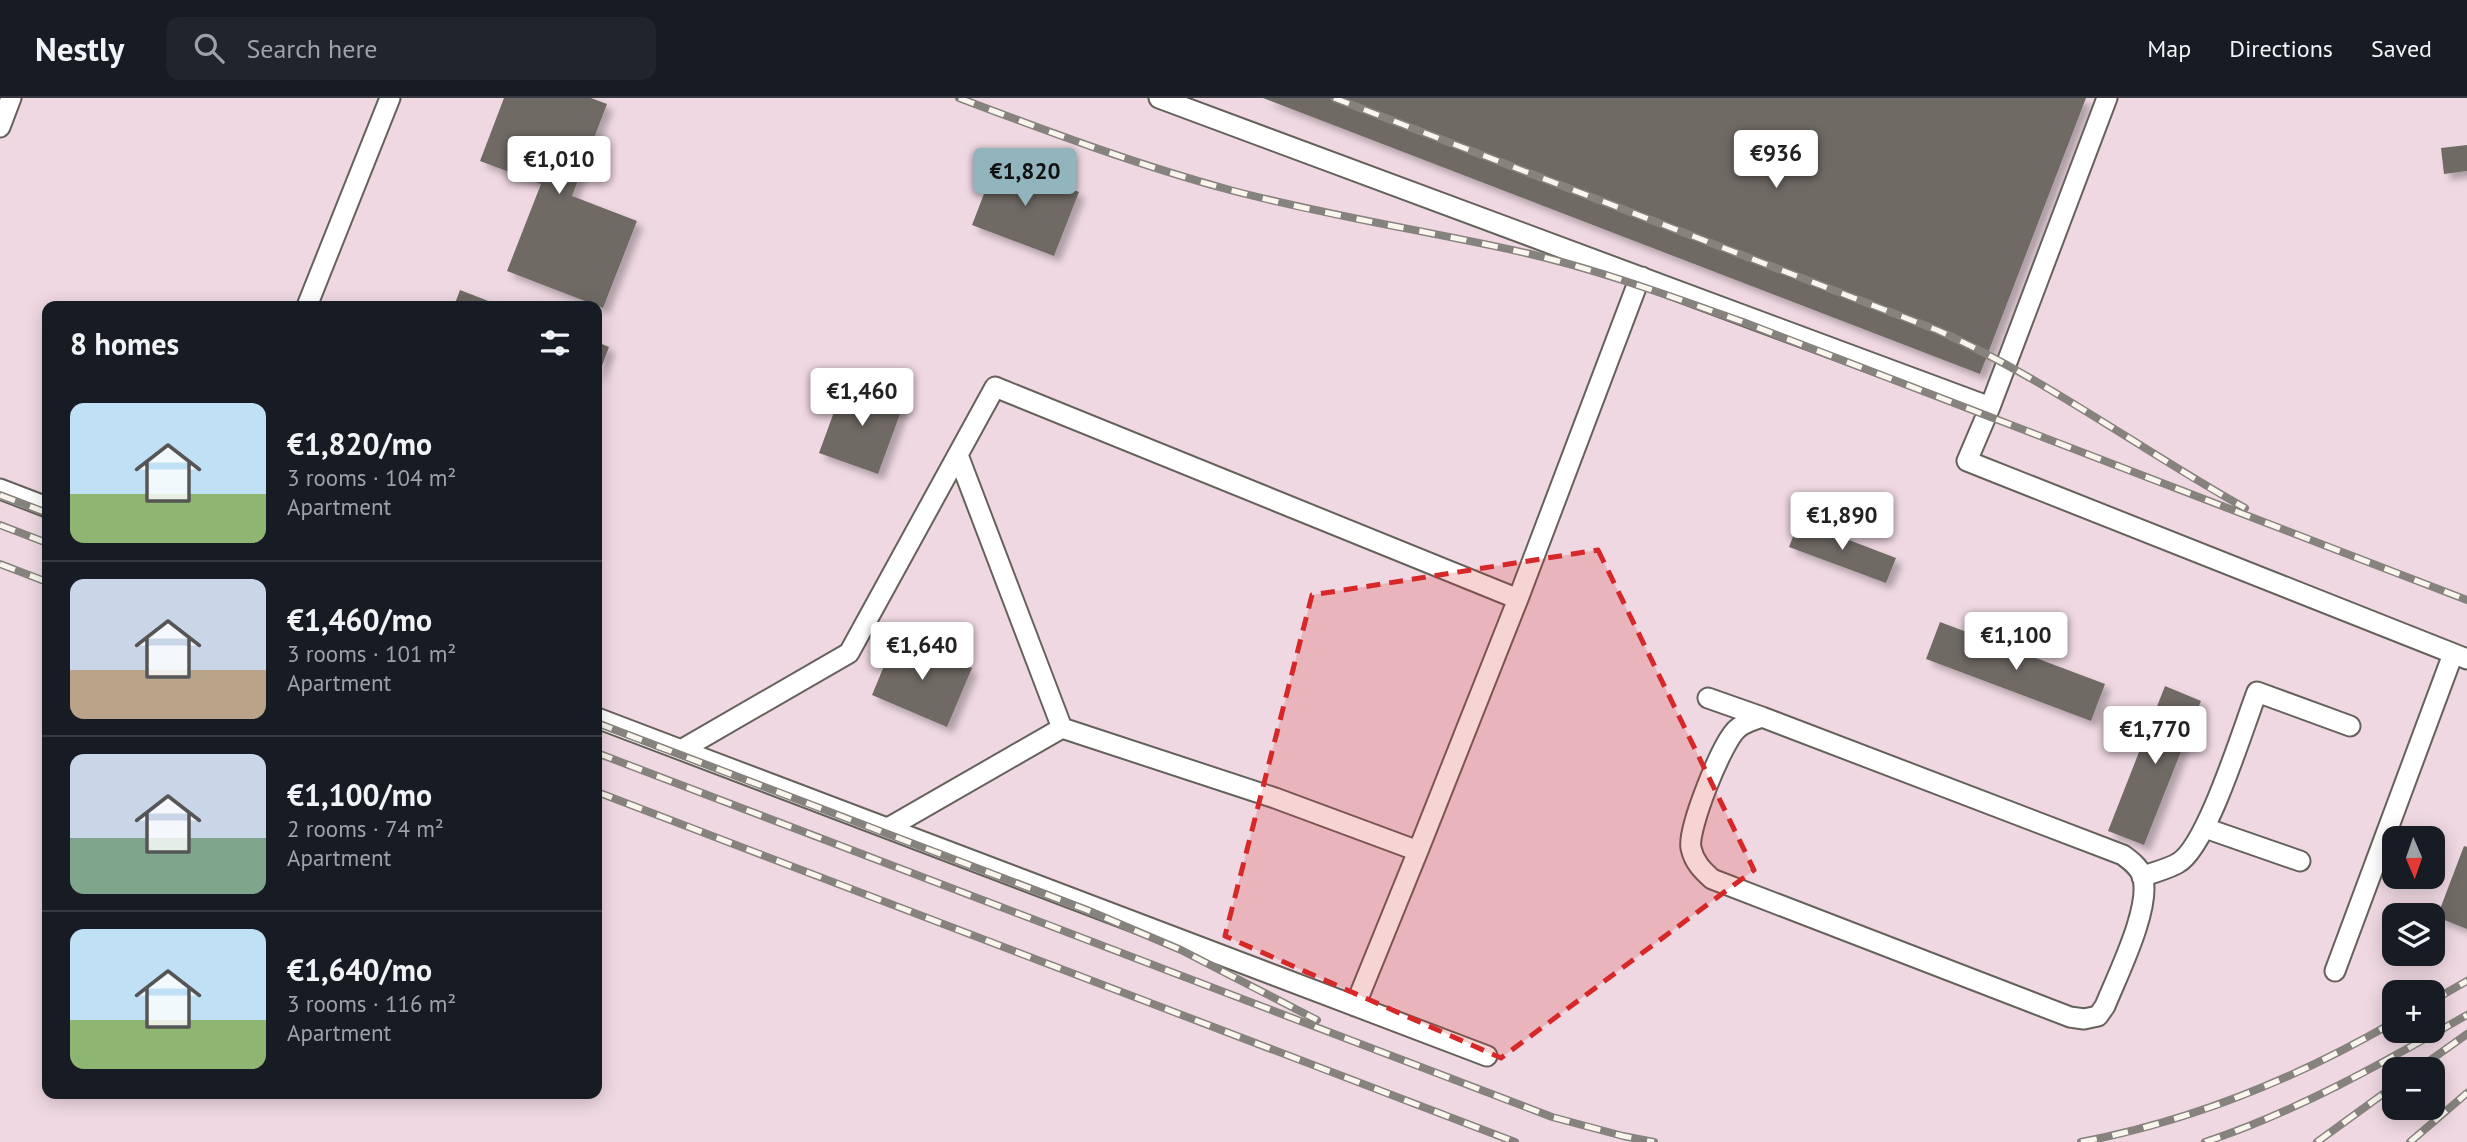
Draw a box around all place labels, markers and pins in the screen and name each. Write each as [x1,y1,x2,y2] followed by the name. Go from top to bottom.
[1735,130,1817,190] pin: €936
[502,136,616,196] pin: €1,010
[968,148,1082,208] pin: €1,820
[805,368,919,428] pin: €1,460
[1785,492,1899,552] pin: €1,890
[1959,612,2073,672] pin: €1,100
[865,622,979,682] pin: €1,640
[2098,706,2212,766] pin: €1,770

